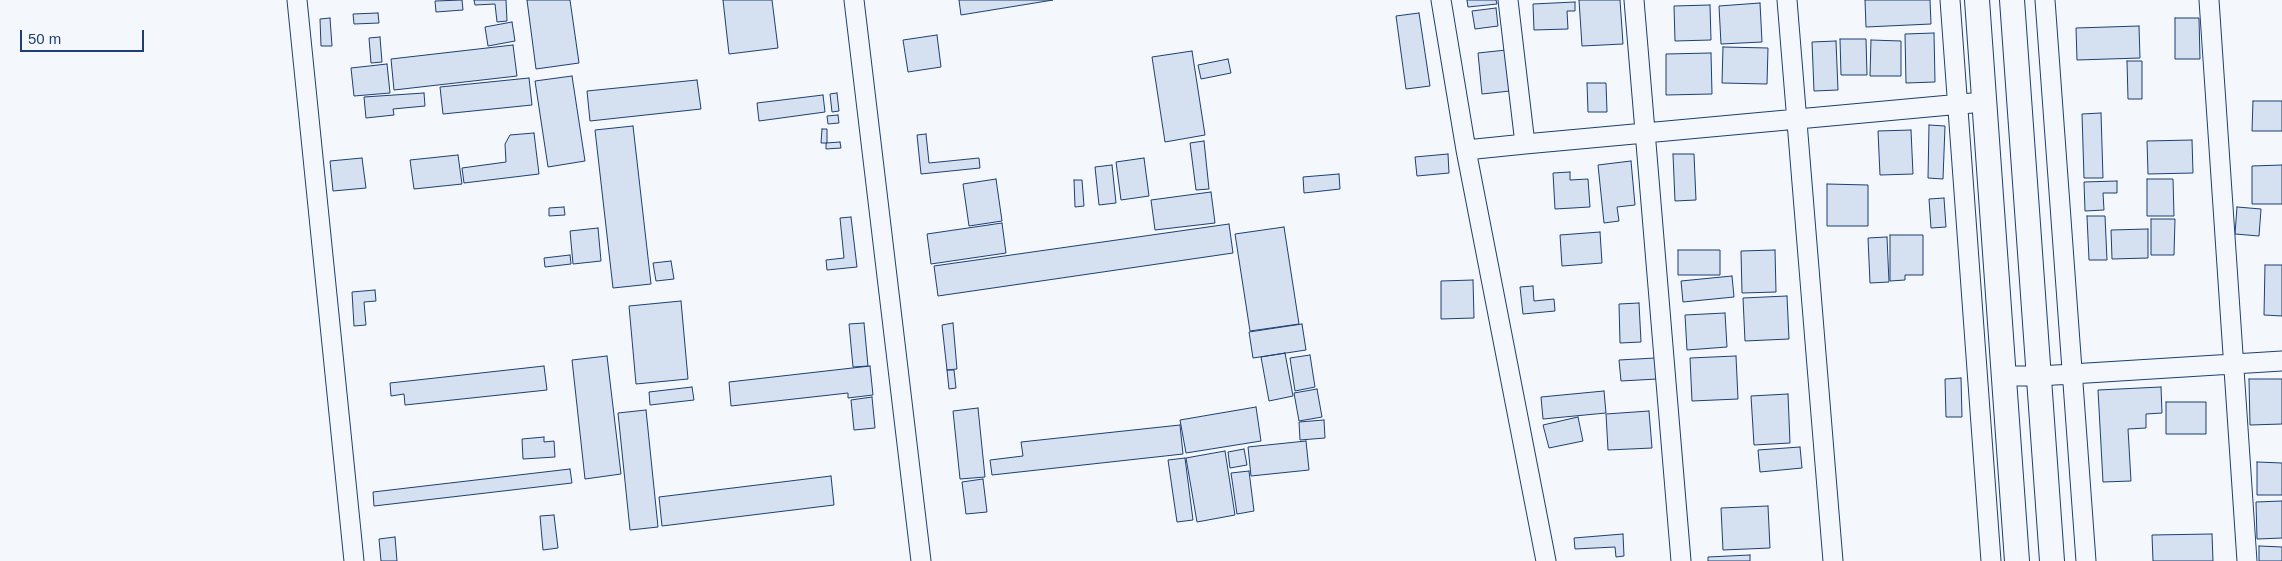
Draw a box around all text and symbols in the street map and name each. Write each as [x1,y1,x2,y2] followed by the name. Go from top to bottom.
[22,20,146,52] scale bar
[28,30,61,47] text: 50 m

